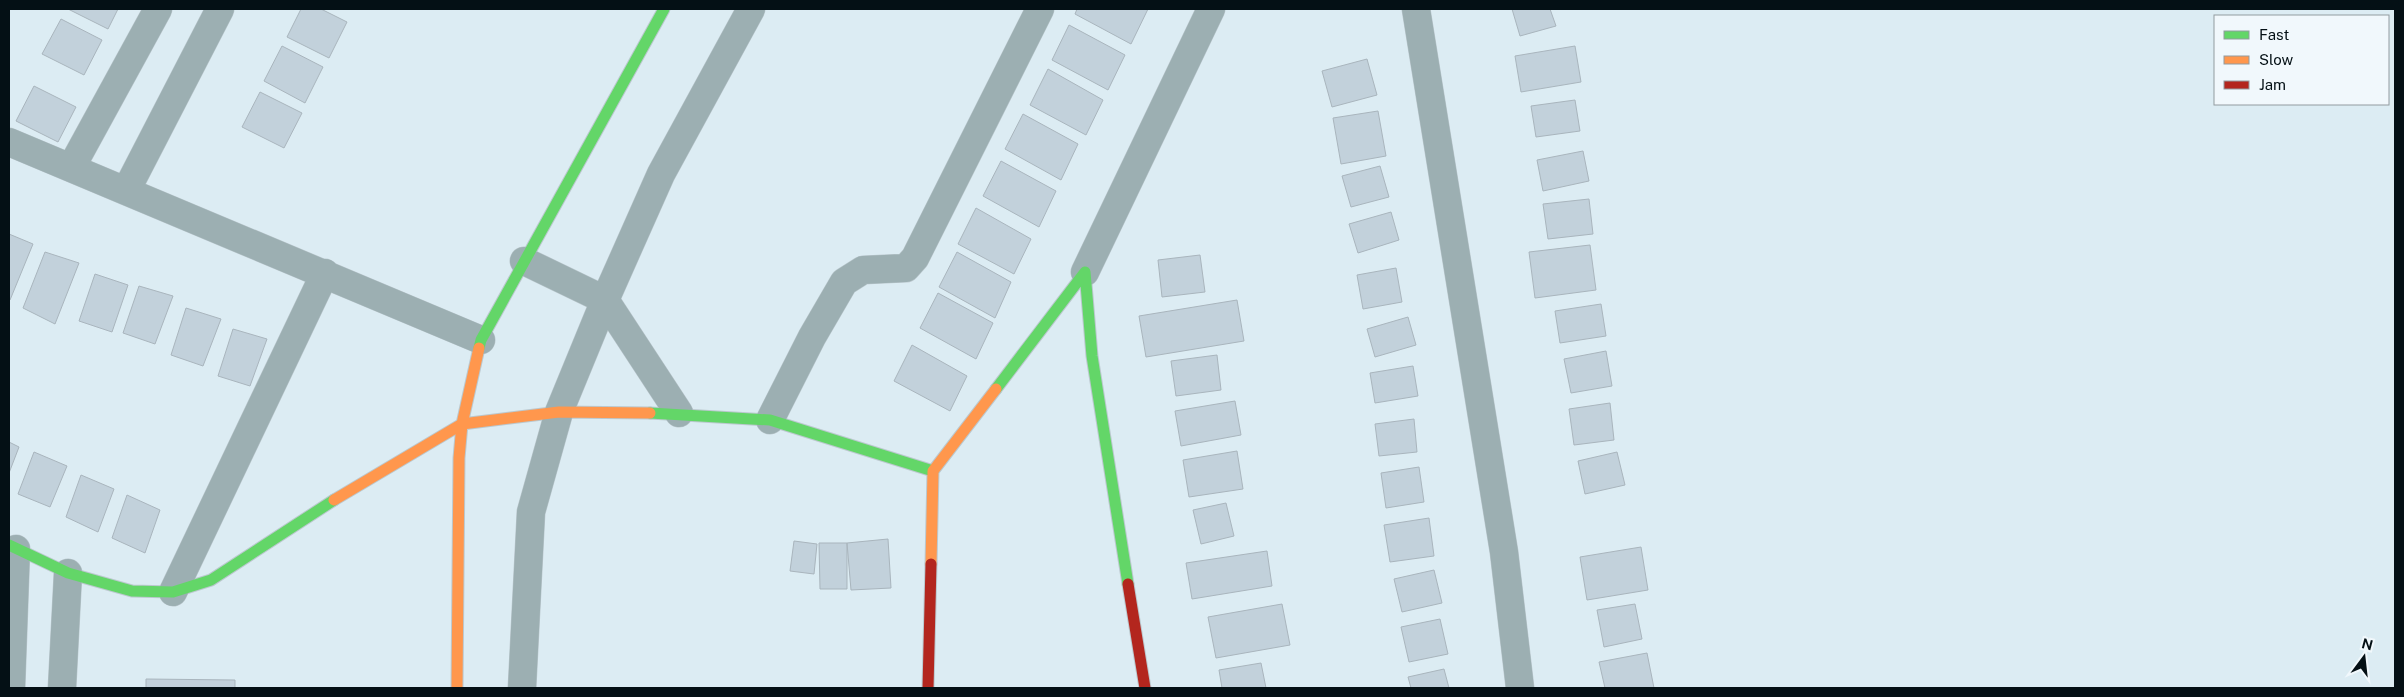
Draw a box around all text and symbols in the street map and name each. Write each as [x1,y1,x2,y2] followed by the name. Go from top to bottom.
[2214,15,2389,105] legend
[2259,26,2289,43] text: Fast
[2259,51,2294,68] text: Slow
[2259,76,2286,93] text: Jam
[2339,632,2389,682] north arrow
[2360,635,2375,654] text: N

